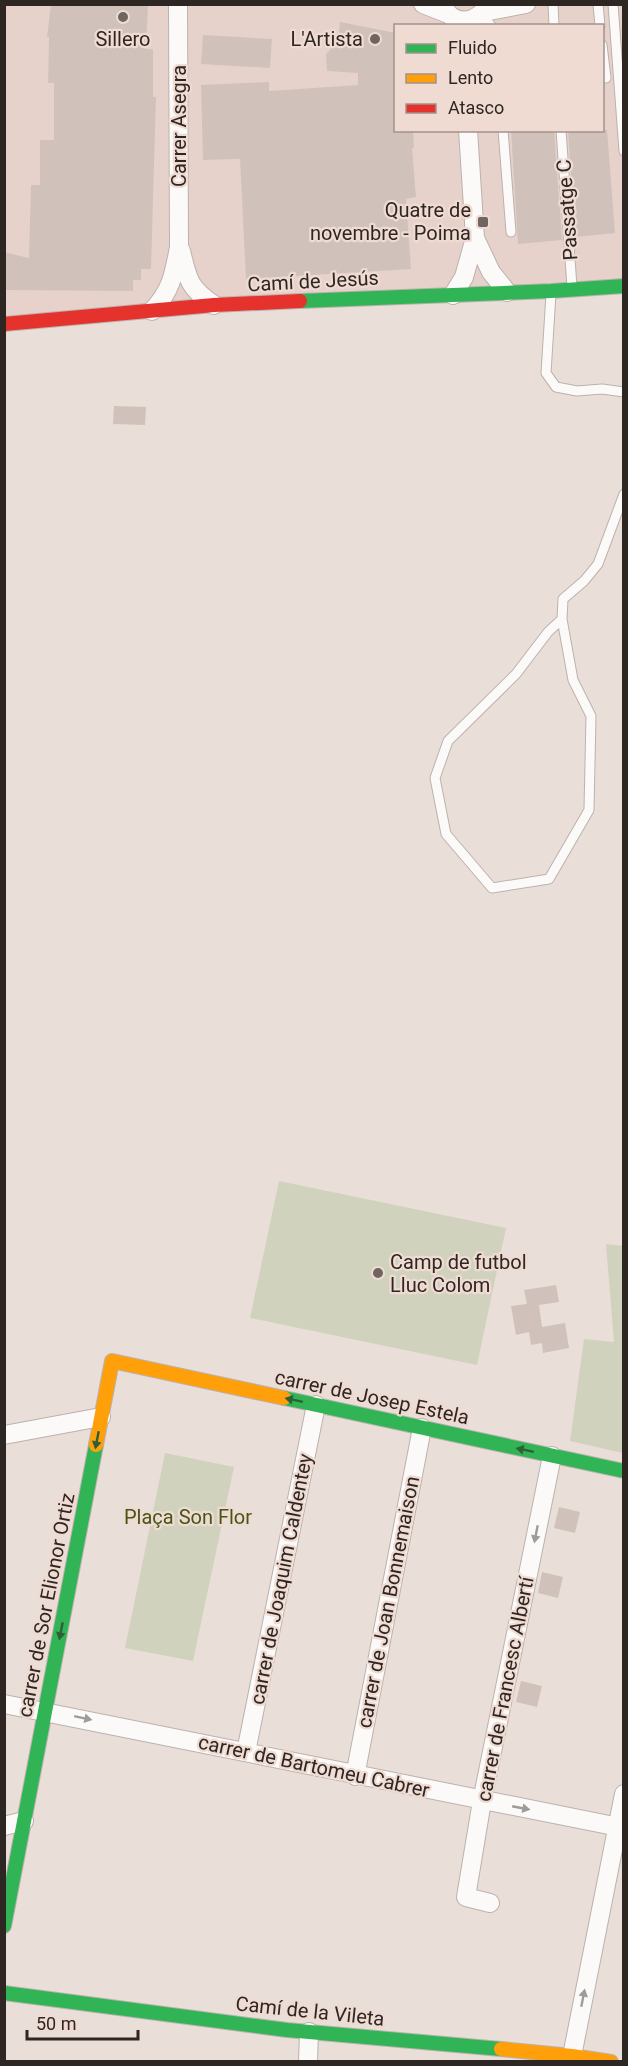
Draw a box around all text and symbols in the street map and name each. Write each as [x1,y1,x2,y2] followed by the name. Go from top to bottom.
[116,10,130,24] marker: Sillero
[394,24,604,132] legend
[95,27,151,51] place label: Sillero
[290,27,363,51] place label: L'Artista
[368,32,382,46] marker: L'Artista
[448,37,497,58] text: Fluido
[167,65,191,187] street label: Carrer Asegra
[448,67,493,88] text: Lento
[448,97,504,118] text: Atasco
[551,159,583,261] street label: Passatge C
[310,198,471,245] place label: Quatre de novembre - Poima
[476,215,490,229] marker: Quatre de novembre - Poima
[247,266,379,296] street label: Camí de Jesús
[390,1250,527,1297] place label: Camp de futbol Lluc Colom
[371,1266,385,1280] marker: Camp de futbol Lluc Colom
[273,1365,471,1429] street label: carrer de Josep Estela
[284,1395,303,1404] one-way arrow
[92,1430,101,1449] one-way arrow
[515,1445,534,1454] one-way arrow
[245,1451,317,1707] street label: carrer de Joaquim Caldentey
[352,1474,424,1730] street label: carrer de Joan Bonnemaison
[12,1491,80,1719] street label: carrer de Sor Elionor Ortiz
[124,1505,252,1529] park label: Plaça Son Flor
[531,1524,540,1543] one-way arrow
[471,1574,539,1803] street label: carrer de Francesc Albertí
[56,1622,65,1641] one-way arrow
[73,1714,92,1724] one-way arrow
[196,1730,432,1802] street label: carrer de Bartomeu Cabrer
[511,1804,530,1813] one-way arrow
[579,1989,588,2008] one-way arrow
[234,1991,386,2031] street label: Camí de la Vileta
[27,2003,138,2041] scale bar
[36,2013,76,2034] text: 50 m

